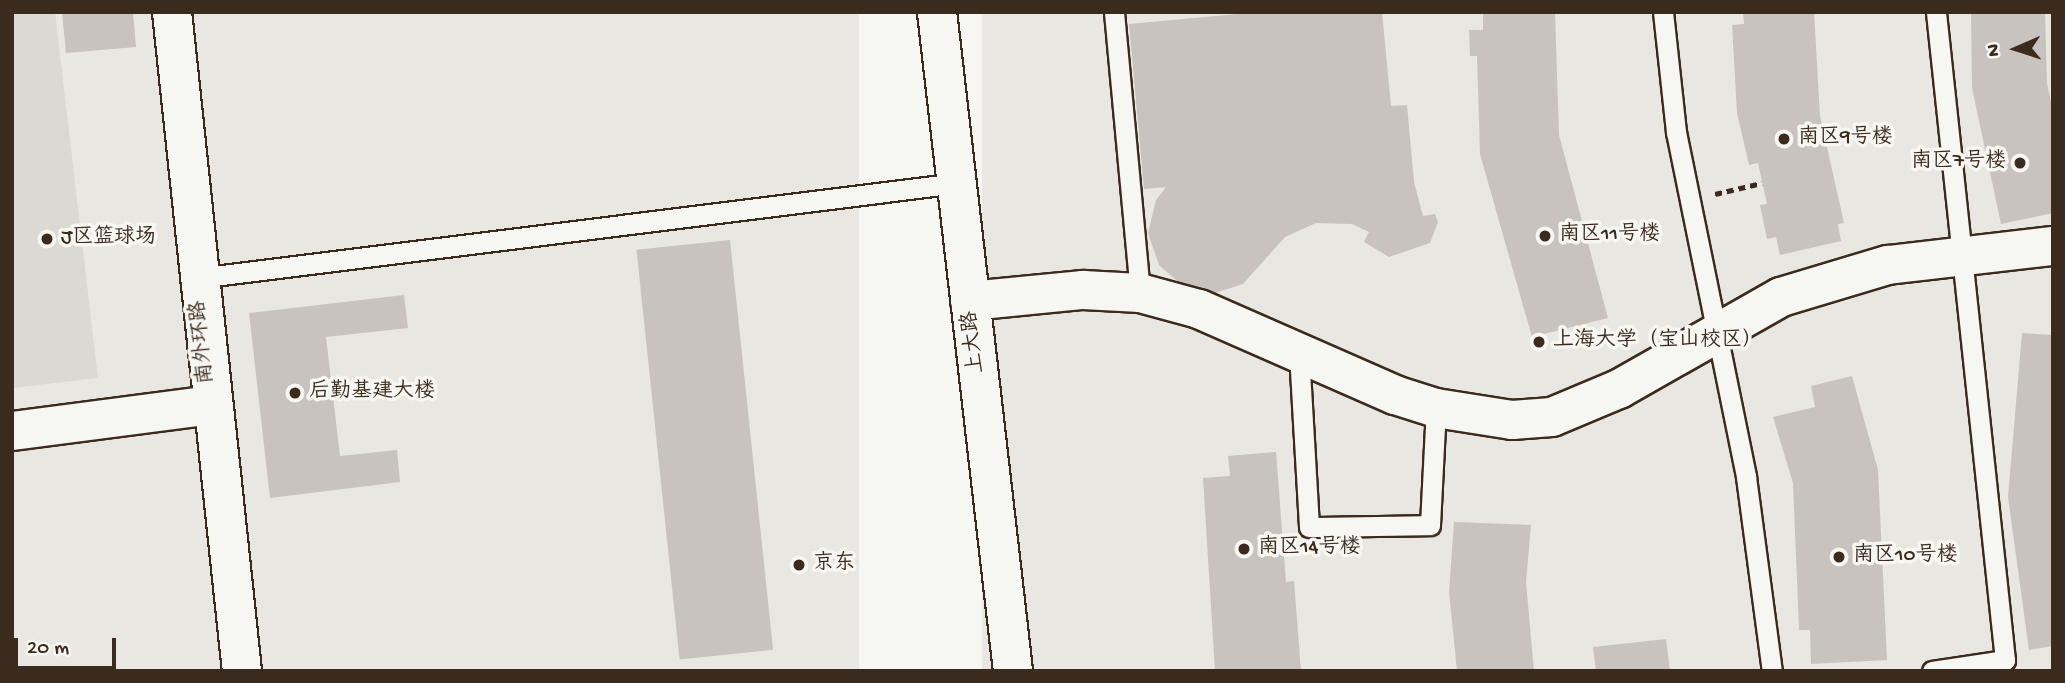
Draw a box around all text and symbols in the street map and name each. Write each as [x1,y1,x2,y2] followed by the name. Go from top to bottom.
[1981,14,2051,84] north arrow
[1983,43,2006,57] text: N
[1798,126,1893,152] place label: 南区9号楼
[1776,131,1792,147] marker: 南区9号楼
[1911,150,2006,176] place label: 南区7号楼
[2012,155,2028,171] marker: 南区7号楼
[1559,223,1660,249] place label: 南区11号楼
[61,226,156,252] place label: J区篮球场
[1537,228,1553,244] marker: 南区11号楼
[39,231,55,247] marker: J区篮球场
[187,299,221,385] street label: 南外环路
[959,309,991,375] street label: 上大路
[1553,329,1763,355] place label: 上海大学（宝山校区）
[1531,334,1547,350] marker: 上海大学（宝山校区）
[309,380,435,406] place label: 后勤基建大楼
[287,385,303,401] marker: 后勤基建大楼
[1258,536,1360,562] place label: 南区14号楼
[1236,541,1252,557] marker: 南区14号楼
[1853,544,1957,570] place label: 南区10号楼
[1831,549,1847,565] marker: 南区10号楼
[813,552,855,578] place label: 京东
[791,557,807,573] marker: 京东
[18,624,119,668] scale bar
[27,637,69,662] text: 20 m

